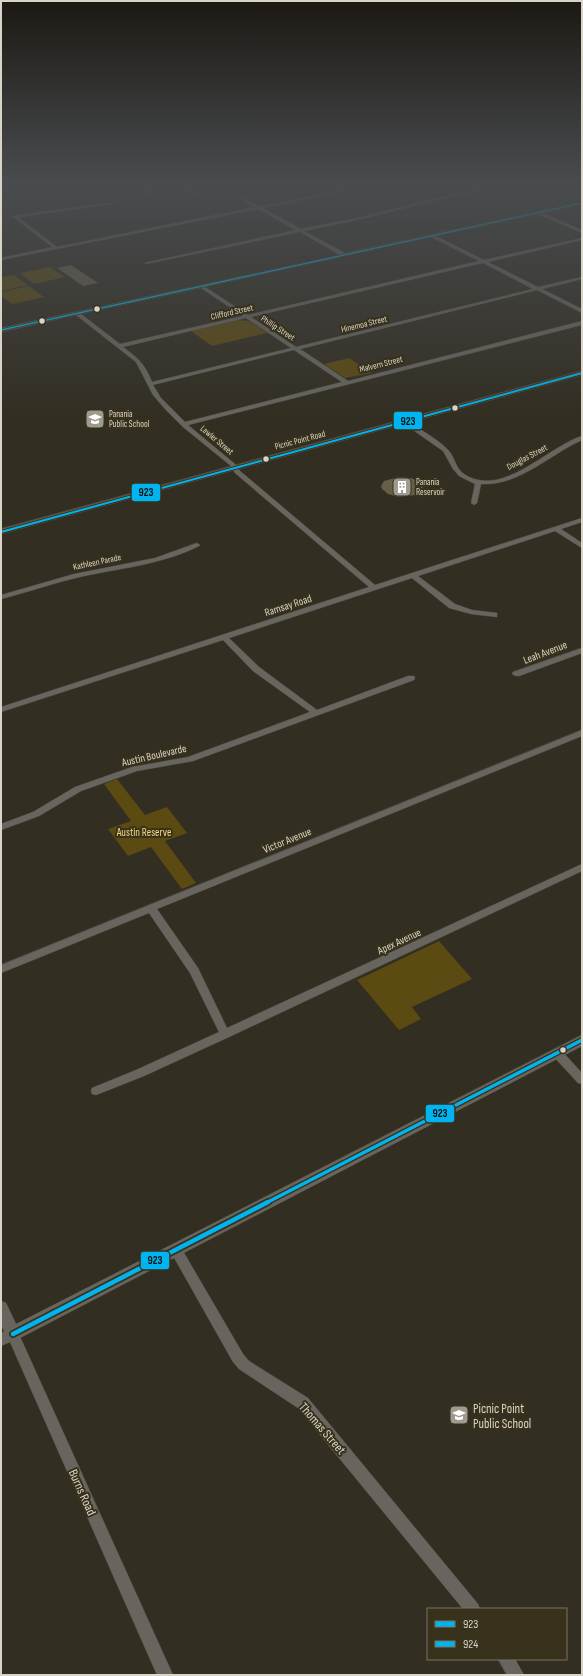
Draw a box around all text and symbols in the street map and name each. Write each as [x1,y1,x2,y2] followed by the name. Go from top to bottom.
[210,302,255,323] street label: Clifford Street
[92,304,102,314] unlabelled marker
[259,313,297,344] street label: Phillip Street
[340,313,389,336] street label: Hinemoa Street
[37,316,47,326] unlabelled marker
[358,354,404,375] street label: Malvern Street
[450,403,460,413] unlabelled marker
[84,408,106,430] school or university icon: Panania Public School
[109,409,150,430] place label: Panania Public School
[393,411,423,430] line badge: 923
[401,415,416,428] text: 923
[198,423,236,458] street label: Lawler Street
[274,428,327,453] street label: Picnic Point Road
[505,442,550,473] street label: Douglas Street
[261,454,271,464] unlabelled marker
[391,476,413,498] building icon: Panania Reservoir
[416,477,445,498] place label: Panania Reservoir
[131,483,161,502] line badge: 923
[139,486,154,499] text: 923
[72,552,122,573] street label: Kathleen Parade
[263,592,314,619] street label: Ramsay Road
[521,638,569,667] street label: Leah Avenue
[120,742,188,769] street label: Austin Boulevarde
[261,825,313,856] street label: Victor Avenue
[116,826,171,839] park label: Austin Reserve
[374,926,423,958] street label: Apex Avenue
[558,1045,568,1055] unlabelled marker
[425,1104,455,1123] line badge: 923
[433,1107,448,1120] text: 923
[140,1251,170,1270] line badge: 923
[148,1254,163,1267] text: 923
[295,1399,349,1458] street label: Thomas Street
[473,1401,531,1432] place label: Picnic Point Public School
[448,1404,470,1426] school or university icon: Picnic Point Public School
[65,1467,99,1518] street label: Burns Road
[427,1608,567,1660] legend
[463,1617,478,1632] text: 923
[463,1637,478,1652] text: 924

